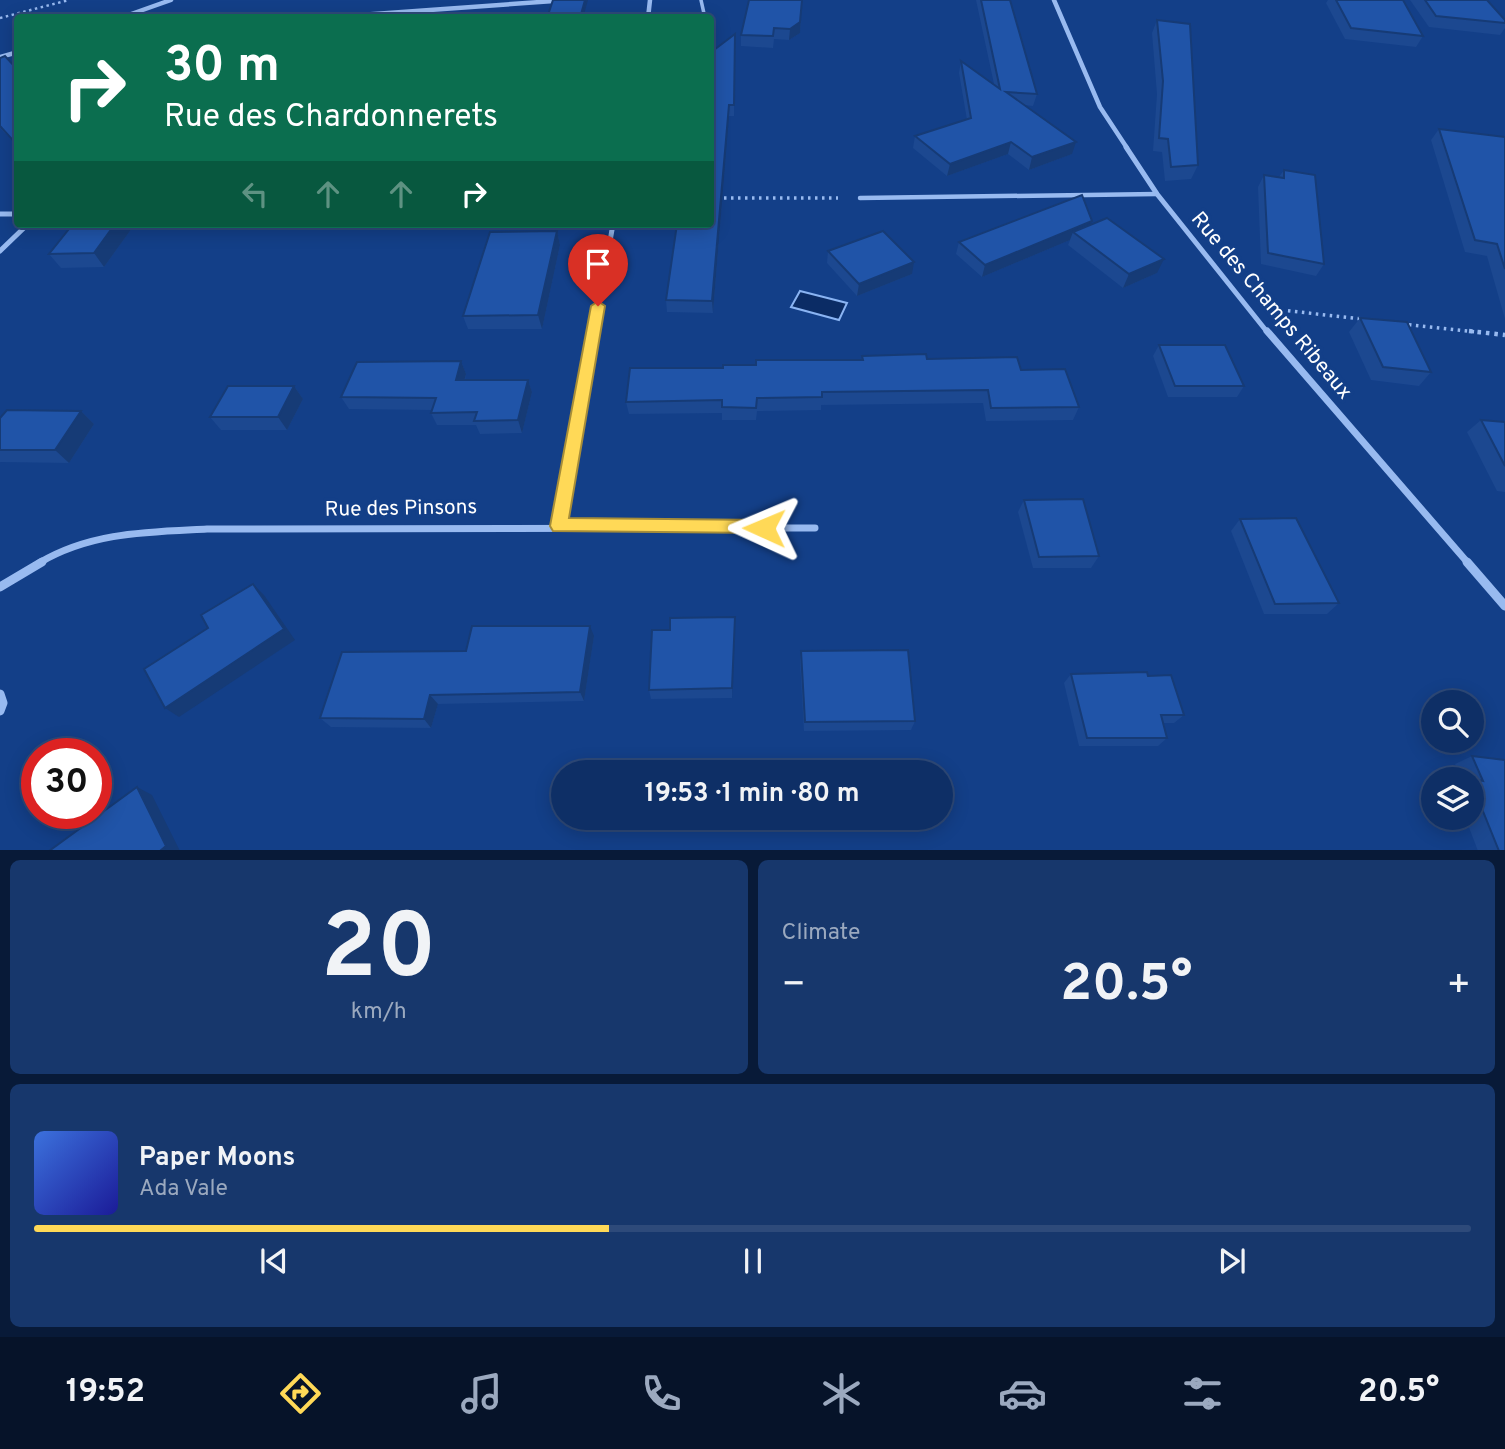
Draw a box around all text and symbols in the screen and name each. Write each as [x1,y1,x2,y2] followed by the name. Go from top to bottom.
[164,37,280,99] text: 30 m
[49,42,140,133] icon: right
[164,98,498,138] text: Rue des Chardonnerets
[236,175,274,213] icon: left
[309,175,347,213] icon: ahead
[382,175,420,213] icon: ahead
[455,175,493,213] icon: right
[1184,206,1358,406] street label: Rue des Champs Ribeaux
[568,234,628,306] pin
[579,245,617,283] icon: arrive
[727,491,801,565] position arrow
[324,494,478,524] street label: Rue des Pinsons
[1421,690,1484,830] map controls
[1421,690,1484,753] button: search
[21,738,112,829] speed limit sign: 30
[1421,767,1484,830] button: layers
[645,778,859,811] text: 19:53 · 1 min · 80 m
[321,895,436,1010] text: 20
[782,919,860,948] text: Climate
[1060,953,1192,1019] text: 20.5°
[782,962,806,1011] text: −
[1446,962,1471,1011] text: +
[351,998,407,1027] text: km/h
[139,1142,295,1175] text: Paper Moons
[139,1175,228,1204] text: Ada Vale
[255,1242,293,1280] icon: previous
[734,1242,772,1280] icon: pause
[1213,1242,1251,1280] icon: next
[276,1369,325,1418] icon: directions
[457,1369,506,1418] icon: music
[637,1369,686,1418] icon: phone
[817,1369,866,1418] icon: climate
[998,1369,1047,1418] icon: car
[1178,1369,1227,1418] icon: filters
[66,1373,145,1413] text: 19:52
[1358,1373,1439,1413] text: 20.5°

